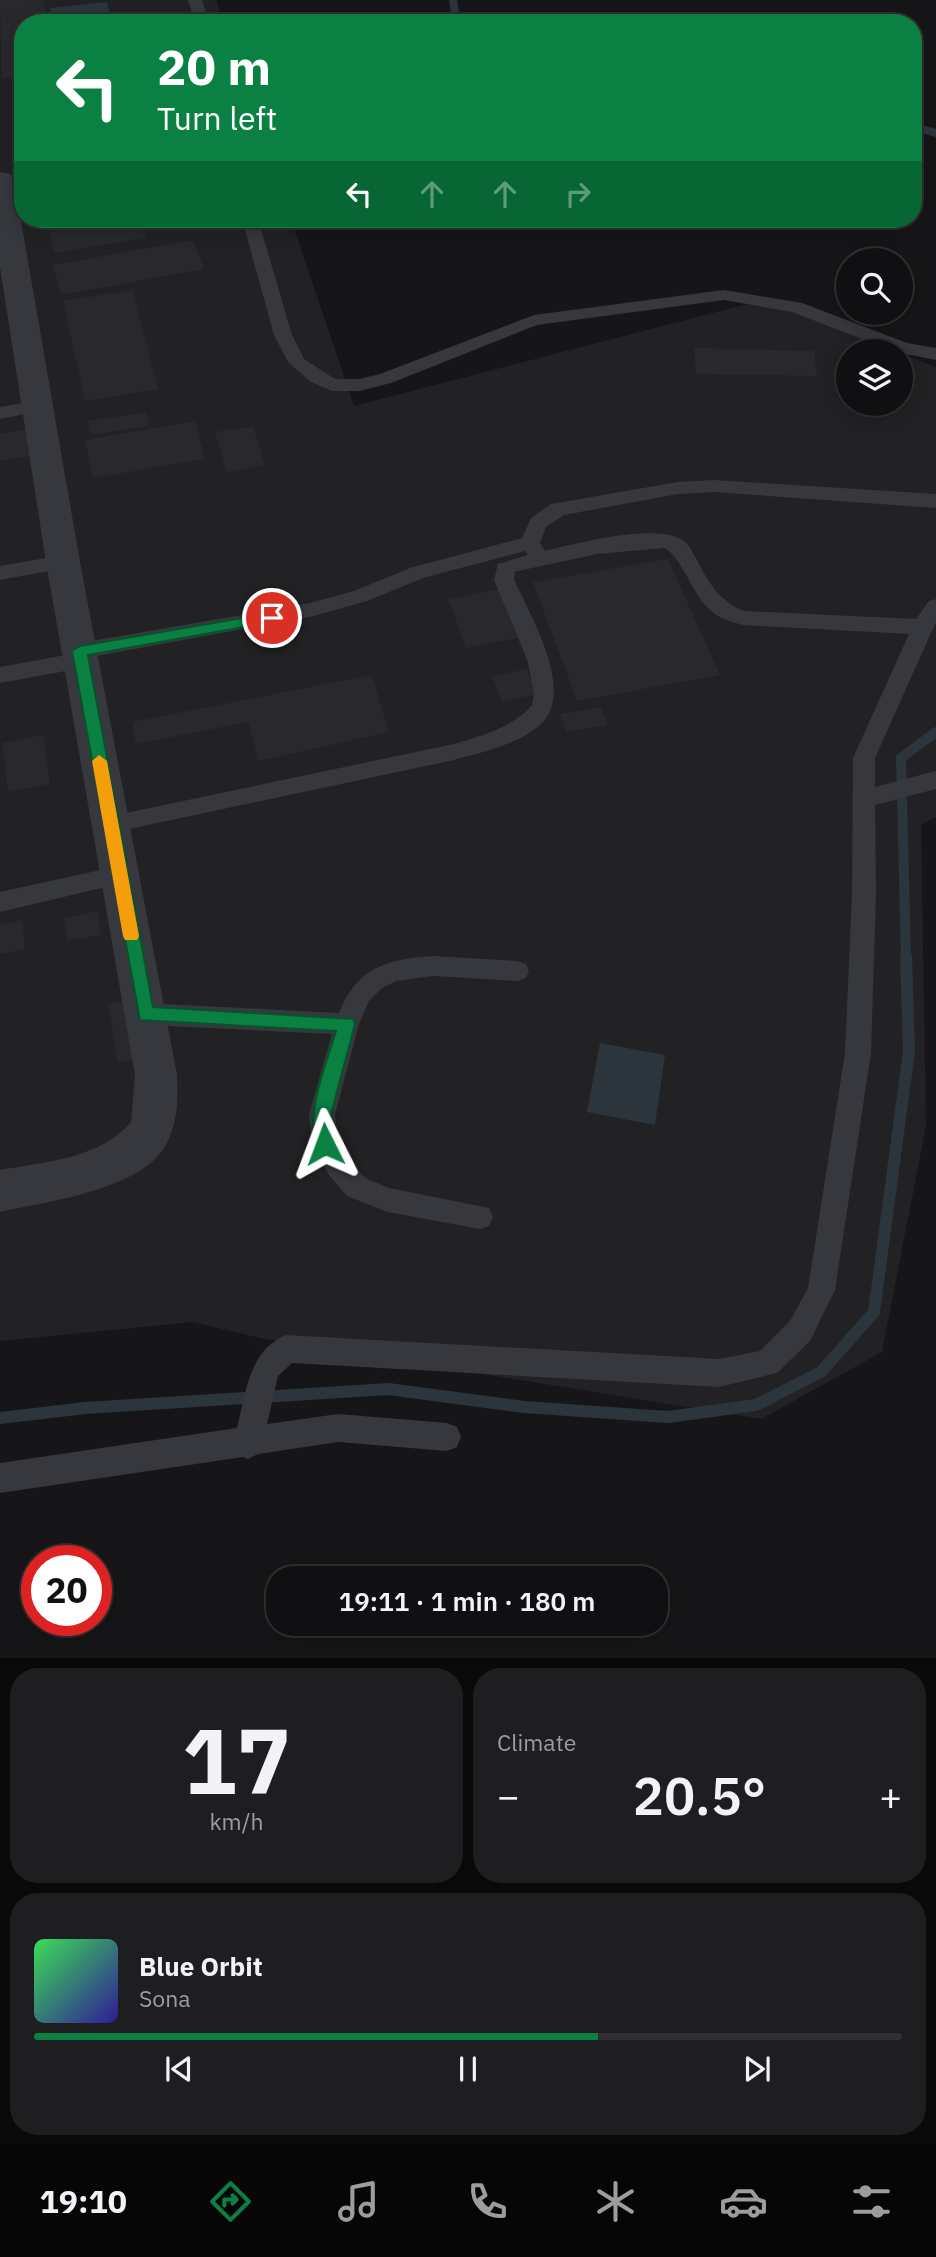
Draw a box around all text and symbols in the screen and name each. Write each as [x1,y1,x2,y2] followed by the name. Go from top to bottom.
[157,35,271,98] text: 20 m
[42,42,133,133] icon: left
[157,97,277,139] text: Turn left
[340,175,378,213] icon: left
[413,175,451,213] icon: ahead
[486,175,524,213] icon: ahead
[559,175,597,213] icon: right
[836,248,913,416] map controls
[836,248,913,325] button: search
[836,339,913,416] button: layers
[242,588,302,648] pin
[253,599,291,637] icon: arrive
[288,1107,362,1181] position arrow
[21,1545,112,1636] speed limit sign: 20
[339,1584,595,1618] text: 19:11 · 1 min · 180 m
[182,1701,291,1819] text: 17
[497,1727,576,1757] text: Climate
[633,1762,766,1829] text: 20.5°
[497,1771,520,1820] text: −
[879,1771,902,1820] text: +
[209,1806,264,1836] text: km/h
[139,1949,263,1983] text: Blue Orbit
[139,1983,191,2013] text: Sona
[160,2050,198,2088] icon: previous
[449,2050,487,2088] icon: pause
[738,2050,776,2088] icon: next
[206,2177,255,2226] icon: directions
[334,2177,383,2226] icon: music
[463,2177,512,2226] icon: phone
[591,2177,640,2226] icon: climate
[719,2177,768,2226] icon: car
[847,2177,896,2226] icon: filters
[40,2180,127,2222] text: 19:10

